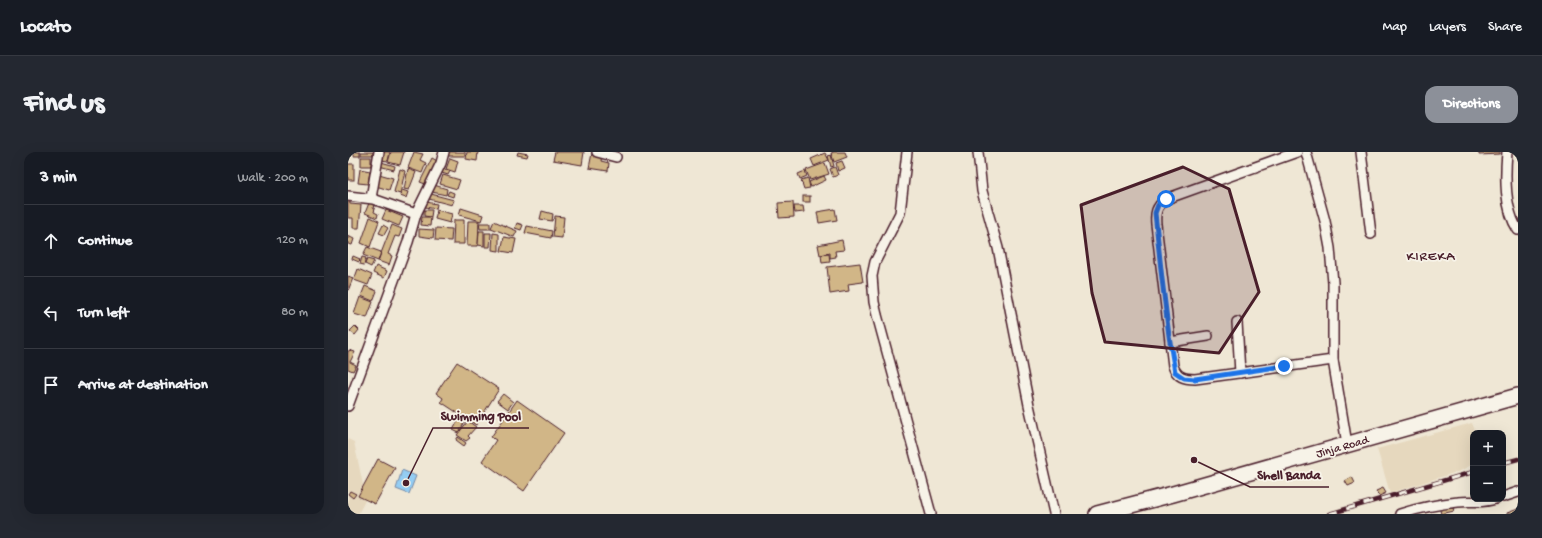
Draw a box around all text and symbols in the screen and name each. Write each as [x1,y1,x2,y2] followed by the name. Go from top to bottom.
[20,16,71,39] text: Locato
[1383,19,1407,36] text: Map
[1429,19,1466,36] text: Layers
[1488,19,1522,36] text: Share
[1425,86,1518,123] button: Directions
[24,88,104,121] text: Find us
[40,168,77,188] text: 3 min
[237,171,308,186] text: Walk · 200 m
[1157,190,1175,208] route start
[40,230,62,252] icon: ahead
[78,232,132,250] text: Continue
[277,233,308,248] text: 120 m
[1406,249,1456,266] district label: KIREKA
[40,302,62,324] icon: left
[78,304,129,322] text: Turn left
[281,305,308,320] text: 80 m
[1275,357,1293,375] route end
[40,374,62,396] icon: arrive
[78,376,208,394] text: Arrive at destination
[433,403,529,428] callout: Swimming Pool
[441,410,521,425] text: Swimming Pool
[1470,430,1506,502] map controls
[1470,430,1506,466] button: +
[1315,434,1371,462] street label: Jinja Road
[1250,462,1329,487] callout: Shell Banda
[1470,466,1506,502] button: −
[1257,469,1321,484] text: Shell Banda

